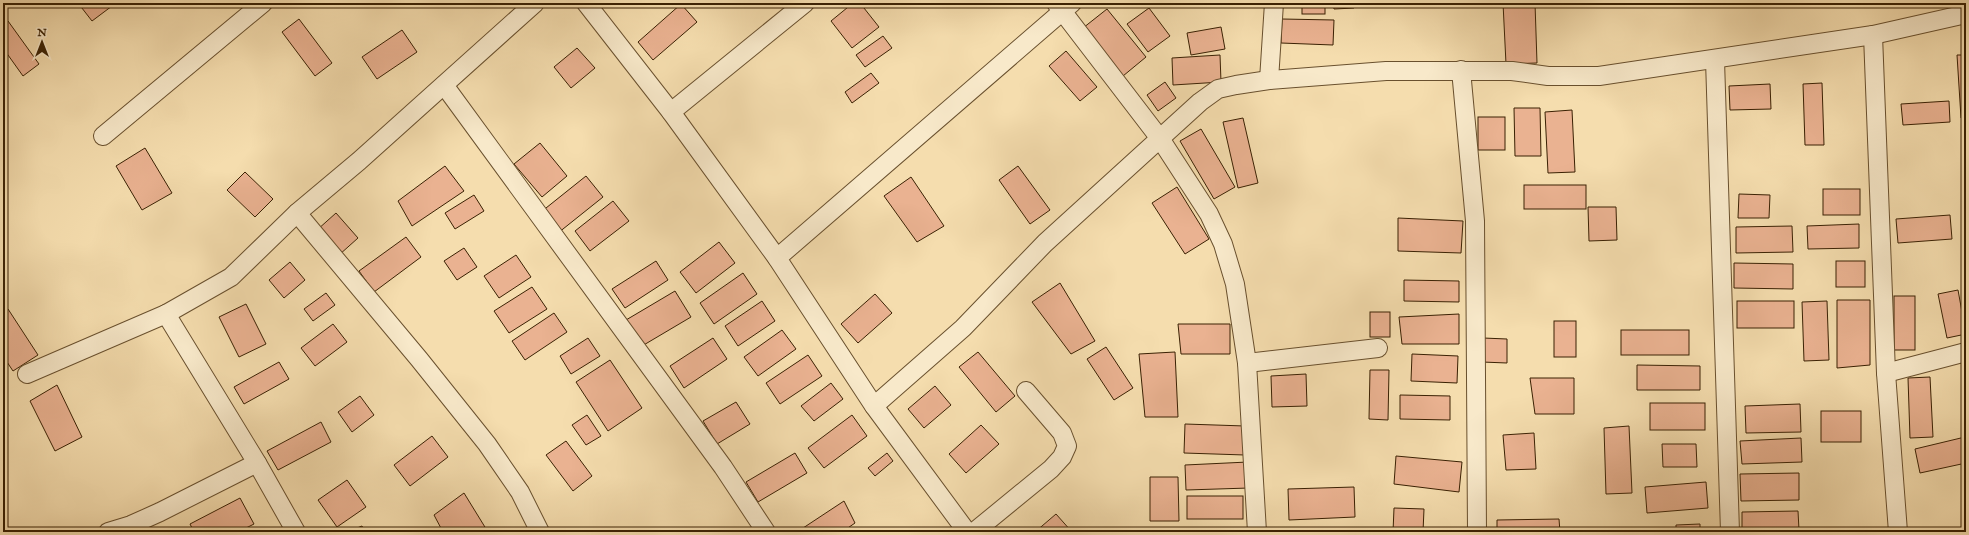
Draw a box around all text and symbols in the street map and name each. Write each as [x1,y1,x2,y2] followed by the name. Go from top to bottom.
[22,22,62,62] north arrow
[36,26,47,40] text: N

